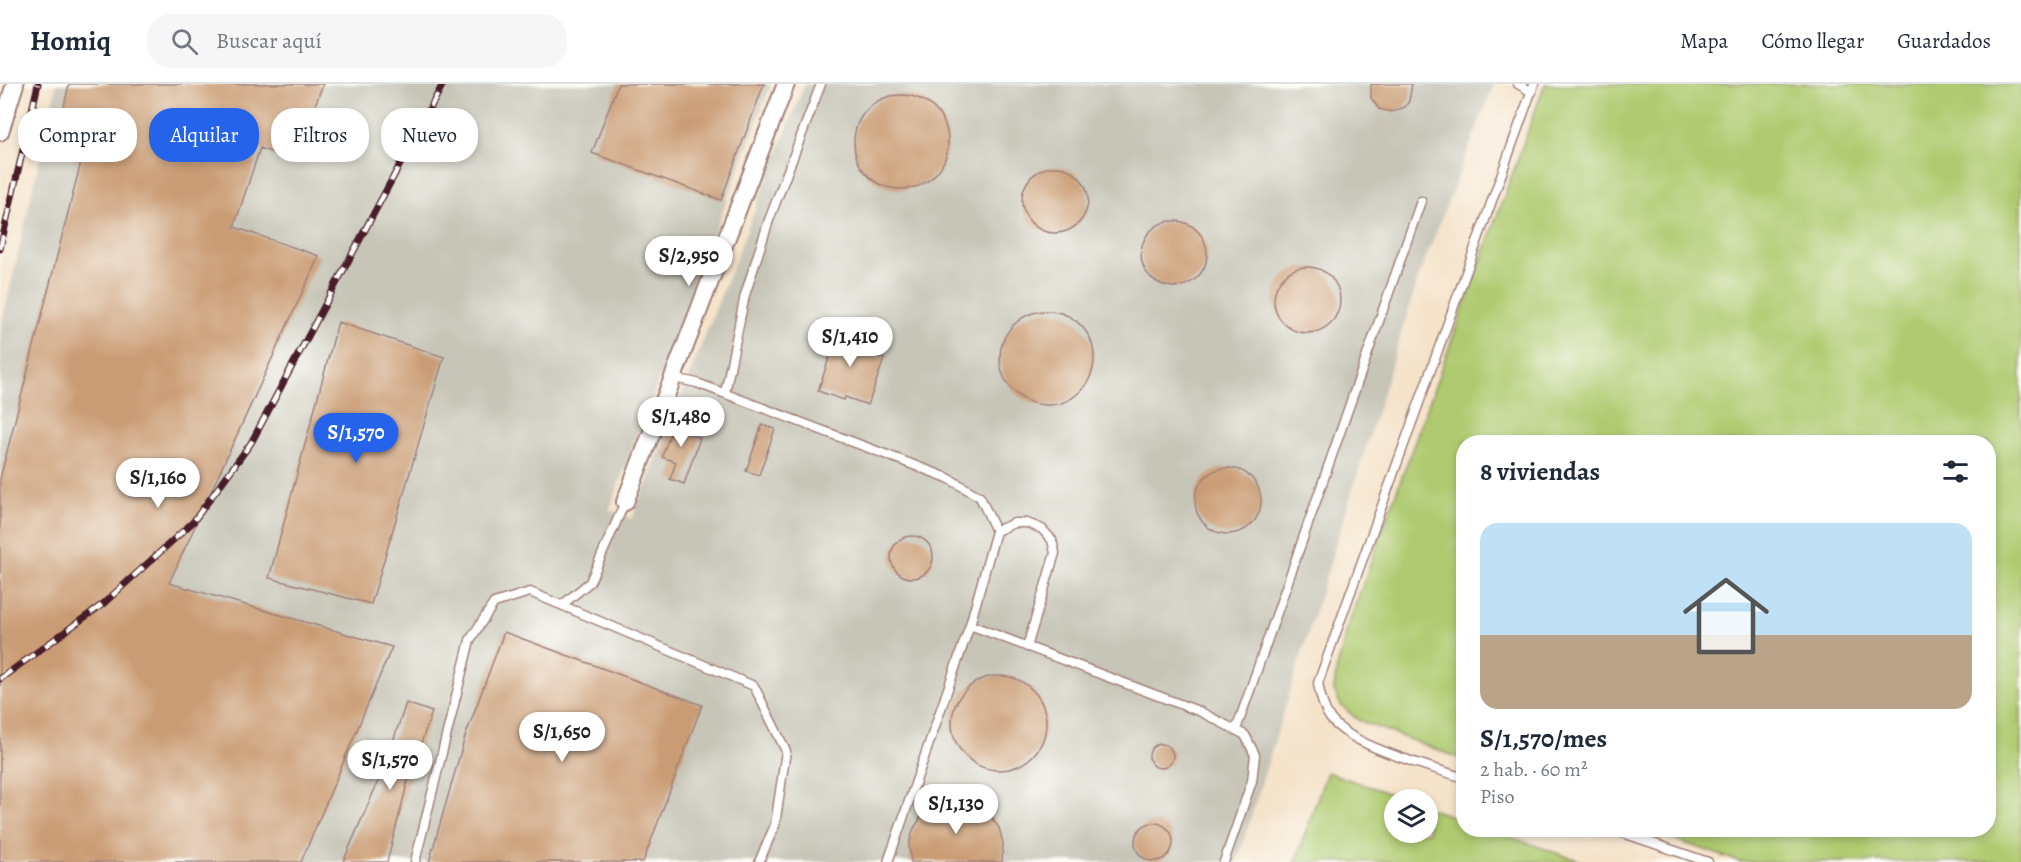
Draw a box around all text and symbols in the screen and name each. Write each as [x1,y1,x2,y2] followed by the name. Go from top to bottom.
[147,14,567,68] search box
[30,22,111,60] text: Homiq
[168,25,201,58] icon: search
[216,26,322,56] text: Buscar aquí
[1680,27,1728,55] text: Mapa
[1761,27,1864,55] text: Cómo llegar
[1897,27,1991,55] text: Guardados
[18,108,137,162] chip: Comprar
[149,108,259,162] chip: Alquilar
[271,108,369,162] chip: Filtros
[381,108,478,162] chip: Nuevo
[634,236,744,287] pin: S/2,950
[659,242,719,269] text: S/2,950
[795,317,905,368] pin: S/1,410
[822,323,878,350] text: S/1,410
[626,397,736,448] pin: S/1,480
[652,403,710,430] text: S/1,480
[301,413,411,464] pin: S/1,570
[327,419,385,446] text: S/1,570
[1480,454,1600,489] text: 8 viviendas
[1939,455,1972,488] icon: filters
[103,458,213,509] pin: S/1,160
[130,464,186,491] text: S/1,160
[1672,562,1780,670] icon: home
[507,712,617,763] pin: S/1,650
[533,718,591,745] text: S/1,650
[1480,721,1607,756] text: S/1,570/mes
[335,740,445,791] pin: S/1,570
[361,746,419,773] text: S/1,570
[1480,756,1587,783] text: 2 hab. · 60 m²
[1480,783,1514,810] text: Piso
[901,784,1011,835] pin: S/1,130
[1384,789,1438,843] map controls
[1384,789,1438,843] button: layers
[928,790,984,817] text: S/1,130

